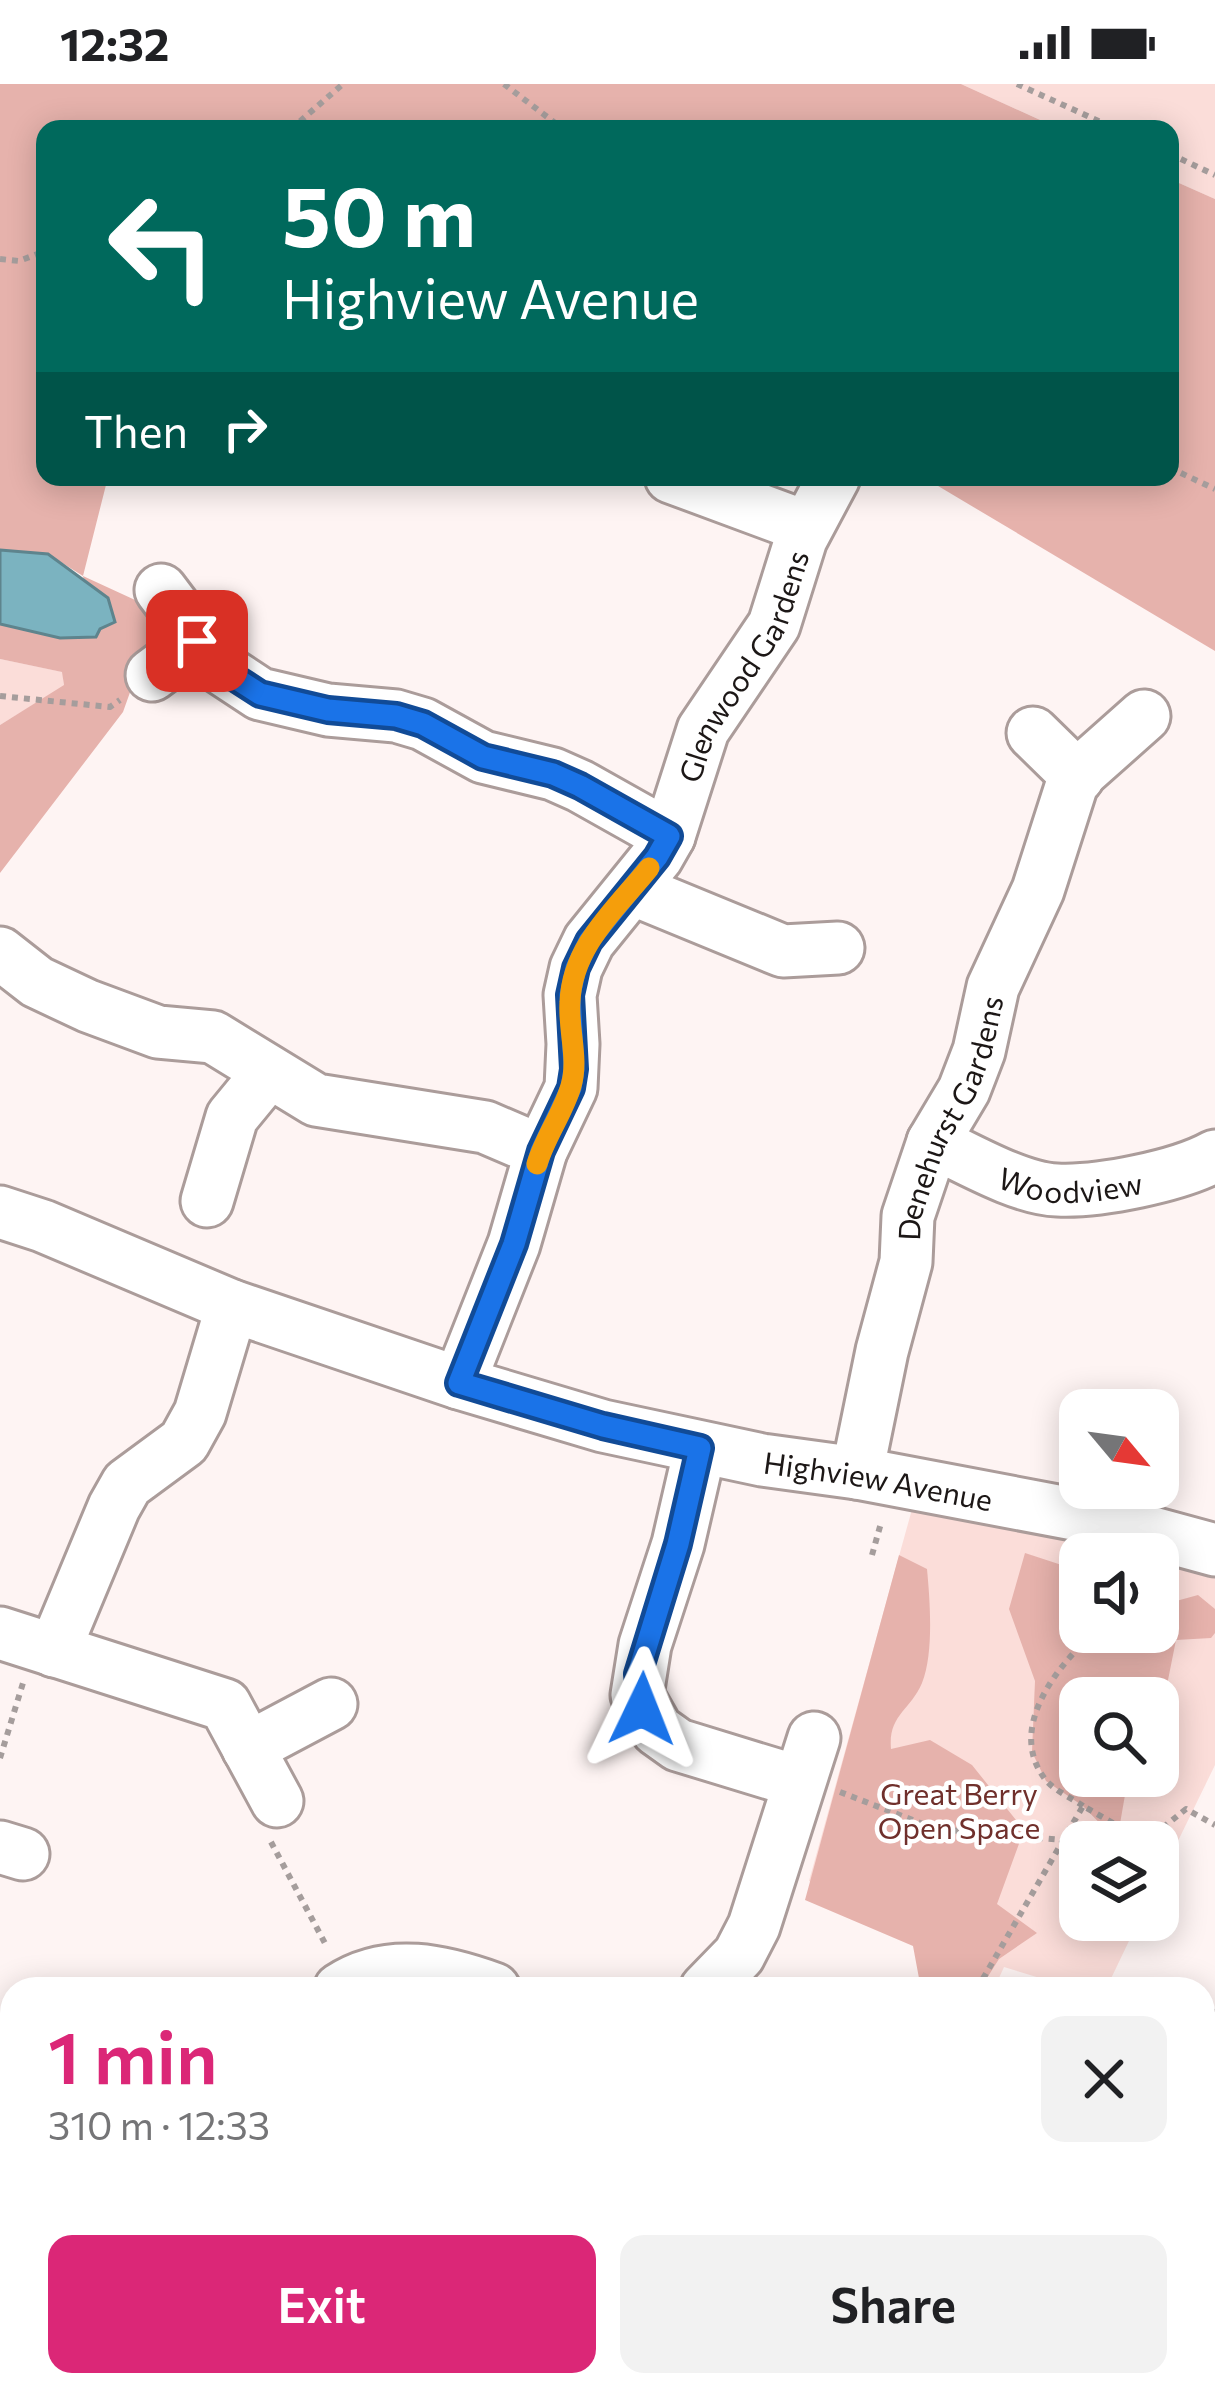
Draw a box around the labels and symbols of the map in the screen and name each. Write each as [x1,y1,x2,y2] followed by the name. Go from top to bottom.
[669,545,815,787] street label: Glenwood Gardens
[146,590,248,692] pin
[888,992,1009,1241] street label: Denehurst Gardens
[994,1158,1145,1209] street label: Woodview
[1059,1389,1179,1509] north arrow
[762,1442,996,1517] street label: Highview Avenue
[579,1646,705,1772] position arrow
[878,1774,1040,1845] park label: Great Berry Open Space

